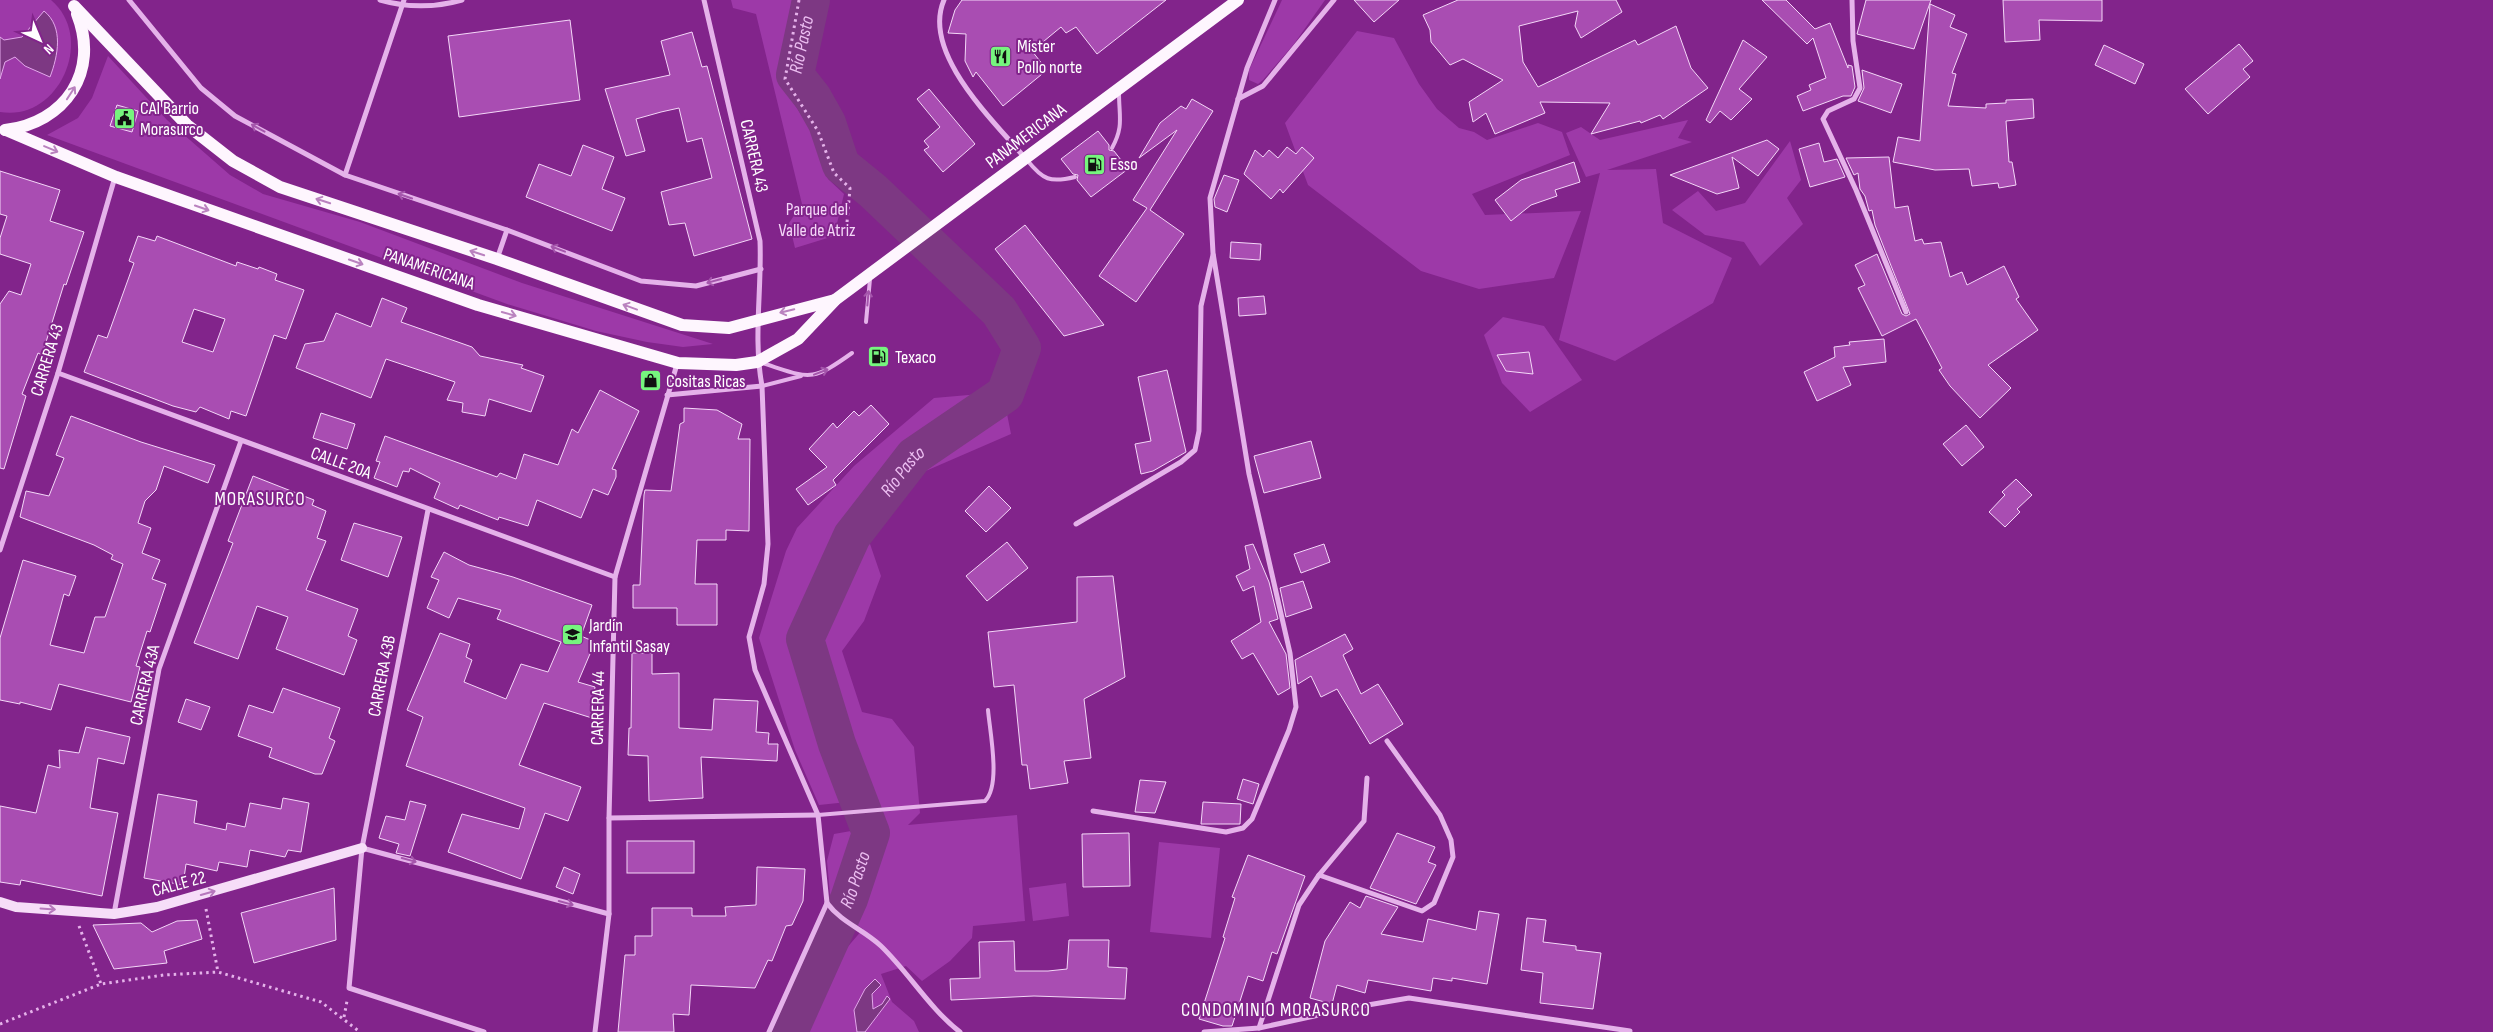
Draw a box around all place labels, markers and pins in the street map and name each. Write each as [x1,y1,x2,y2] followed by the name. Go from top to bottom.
[1017,36,1082,78] place label: Míster Pollo norte
[989,44,1013,68] restaurant icon: Míster Pollo norte
[140,98,203,140] place label: CAI Barrio Morasurco
[112,106,136,130] public building icon: CAI Barrio Morasurco
[1082,152,1106,176] fuel station icon: Esso
[1110,154,1138,175] place label: Esso
[867,345,891,369] fuel station icon: Texaco
[895,347,936,368] place label: Texaco
[638,369,662,393] shop icon: Cositas Ricas
[666,371,746,392] place label: Cositas Ricas
[588,615,670,657] place label: Jardín Infantil Sasay
[561,623,585,647] school or university icon: Jardín Infantil Sasay

